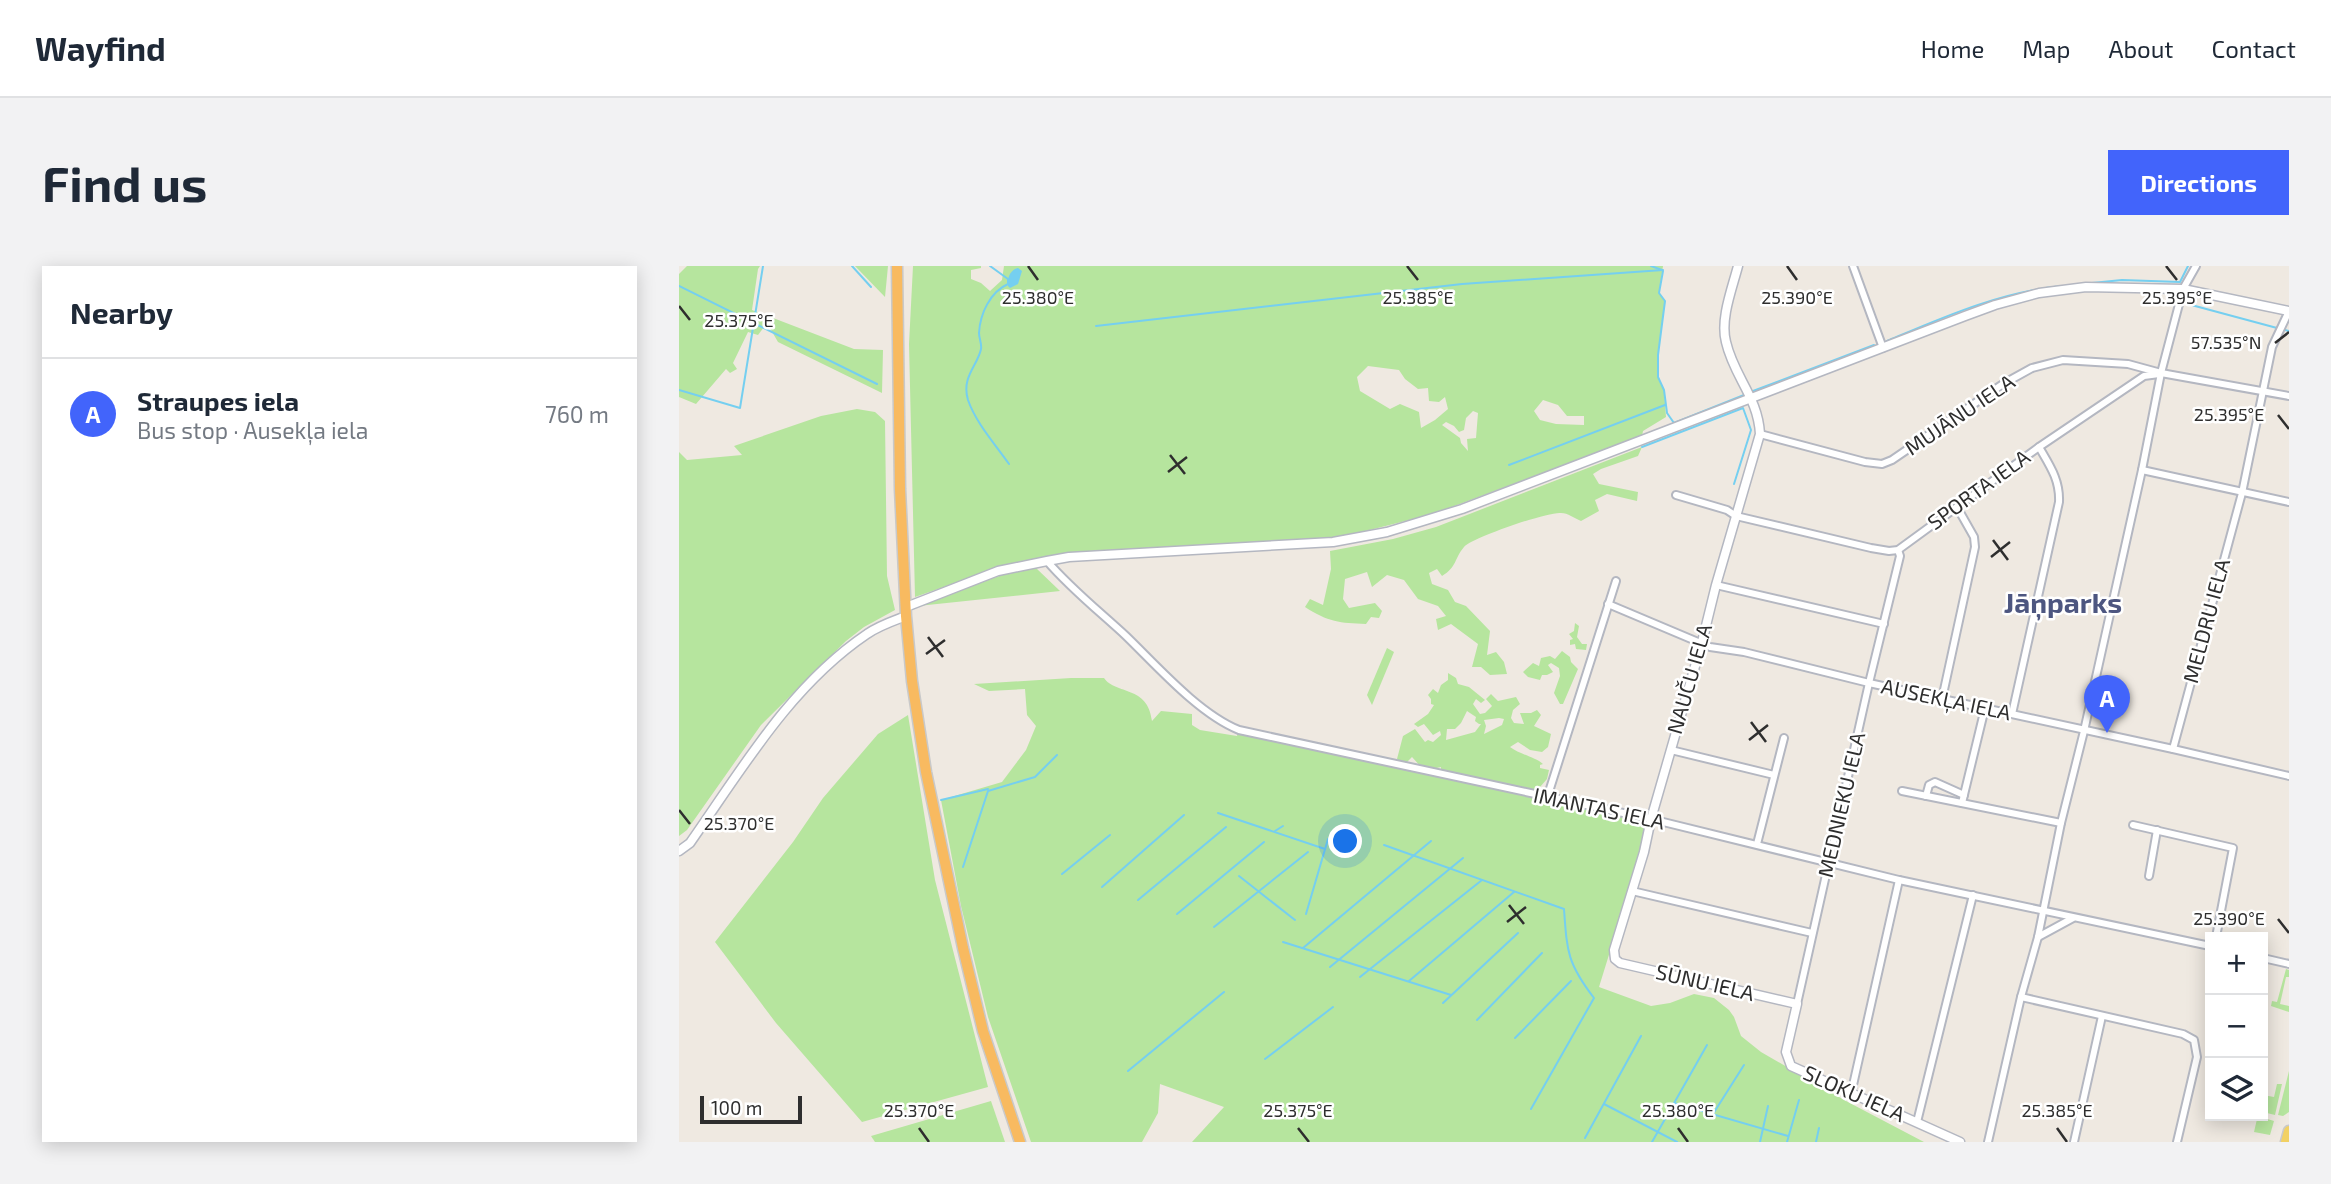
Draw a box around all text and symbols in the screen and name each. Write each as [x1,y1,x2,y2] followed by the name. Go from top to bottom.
[35,28,166,68] text: Wayfind
[1921,34,1984,63] text: Home
[2022,34,2070,63] text: Map
[2108,34,2174,63] text: About
[2212,34,2296,63] text: Contact
[2108,150,2289,215] button: Directions
[42,153,207,212] text: Find us
[1002,286,1074,308] text: 25.380°E
[1382,286,1454,308] text: 25.385°E
[1761,286,1833,308] text: 25.390°E
[2142,286,2212,308] text: 25.395°E
[70,294,173,330] text: Nearby
[704,309,774,331] text: 25.375°E
[2191,331,2261,353] text: 57.535°N
[1900,368,2019,460] street label: MUJĀNU IELA
[137,385,299,416] text: Straupes iela
[85,400,101,428] text: A
[545,400,609,428] text: 760 m
[2194,403,2264,425] text: 25.395°E
[137,416,368,444] text: Bus stop · Ausekļa iela
[1922,443,2034,534] street label: SPORTA IELA
[2177,556,2234,686] street label: MELDRU IELA
[2004,585,2122,621] district label: Jāņparks
[1661,621,1716,737] street label: NAUČU IELA
[1879,673,2014,726] street label: AUSEKĻA IELA
[2084,675,2130,733] pin: A
[1812,730,1869,880] street label: MEDNIEKU IELA
[1531,781,1667,834] street label: IMANTAS IELA
[704,812,774,834] text: 25.370°E
[1328,824,1362,858] your location
[2193,907,2265,929] text: 25.390°E
[2205,932,2268,1121] map controls
[2205,932,2268,995] button: +
[1654,958,1757,1005] street label: SŪNU IELA
[2205,995,2268,1058] button: −
[2205,1058,2268,1121] button: layers
[1800,1059,1909,1126] street label: SLOKU IELA
[700,1093,801,1125] scale bar
[711,1096,762,1119] text: 100 m
[884,1099,954,1121] text: 25.370°E
[1263,1099,1333,1121] text: 25.375°E
[1642,1099,1714,1121] text: 25.380°E
[2021,1099,2093,1121] text: 25.385°E

